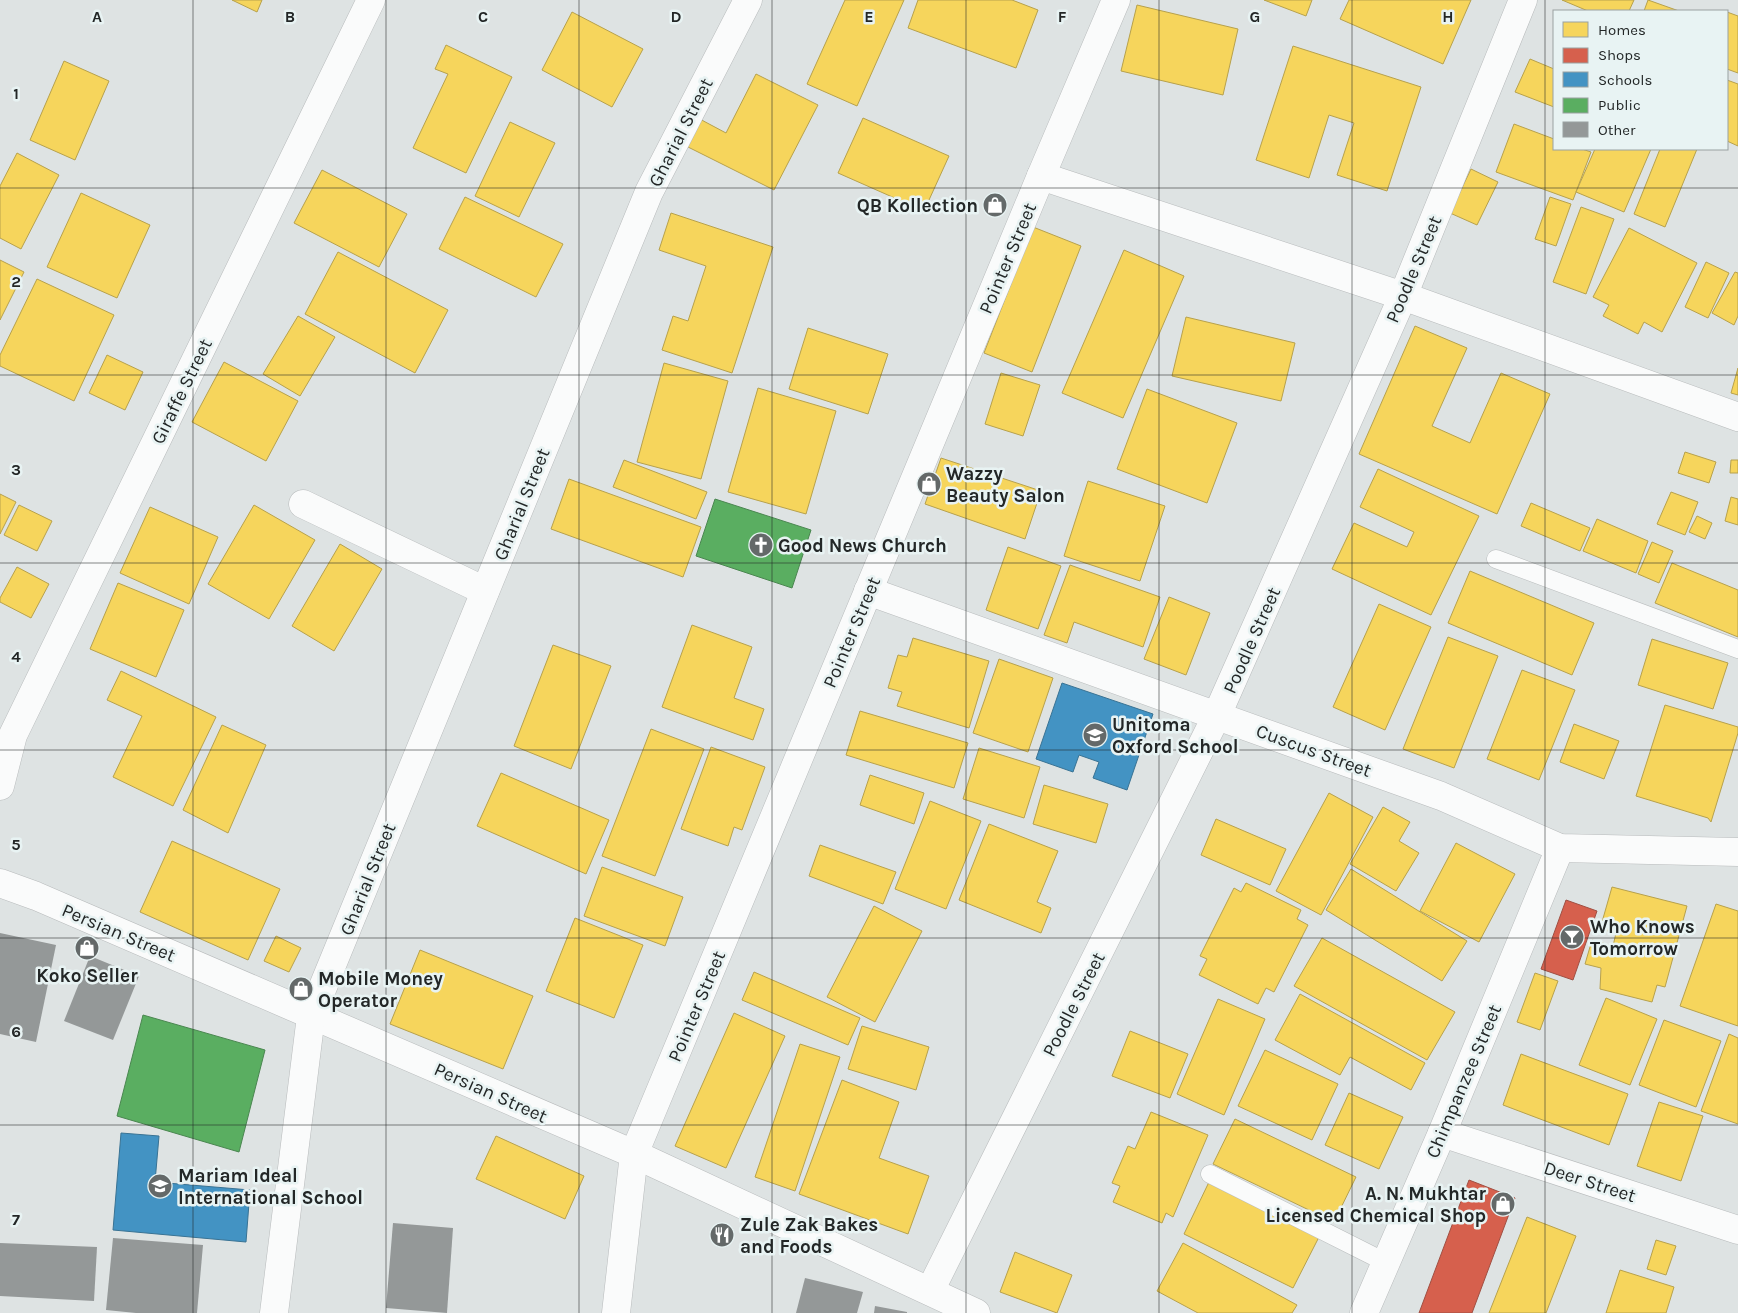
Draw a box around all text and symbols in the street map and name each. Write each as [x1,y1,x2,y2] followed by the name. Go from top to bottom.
[92,7,102,26] text: A
[285,7,295,26] text: B
[478,7,488,26] text: C
[671,7,682,26] text: D
[864,7,874,26] text: E
[1058,7,1067,26] text: F
[1250,7,1260,26] text: G
[1442,7,1454,26] text: H
[1553,10,1728,150] legend
[1598,21,1646,39] text: Homes
[1598,46,1641,64] text: Shops
[1598,71,1652,89] text: Schools
[644,74,718,191] street label: Gharial Street
[13,84,19,103] text: 1
[1598,96,1641,114] text: Public
[1598,121,1636,139] text: Other
[982,192,1008,218] shop icon: QB Kollection
[857,195,978,217] place label: QB Kollection
[975,200,1041,317] street label: Pointer Street
[1381,212,1446,326] street label: Poodle Street
[11,272,21,291] text: 2
[147,335,217,448] street label: Giraffe Street
[489,445,554,564] street label: Gharial Street
[11,460,21,479] text: 3
[946,463,1065,507] place label: Wazzy Beauty Salon
[916,471,942,497] shop icon: Wazzy Beauty Salon
[748,532,774,558] church icon: Good News Church
[778,535,947,557] place label: Good News Church
[819,574,885,691] street label: Pointer Street
[1219,584,1285,697] street label: Poodle Street
[11,647,21,666] text: 4
[1112,714,1238,758] place label: Unitoma Oxford School
[1253,720,1374,782] street label: Cuscus Street
[1082,722,1108,748] school or university icon: Unitoma Oxford School
[335,820,400,939] street label: Gharial Street
[11,835,21,854] text: 5
[58,899,179,967] street label: Persian Street
[1590,916,1695,960] place label: Who Knows Tomorrow
[1559,924,1585,950] bar icon: Who Knows Tomorrow
[74,935,100,961] shop icon: Koko Seller
[664,948,730,1065] street label: Pointer Street
[1038,949,1110,1060] street label: Poodle Street
[36,965,138,987] place label: Koko Seller
[318,968,443,1012] place label: Mobile Money Operator
[288,976,314,1002] shop icon: Mobile Money Operator
[1422,1001,1506,1162] street label: Chimpanzee Street
[11,1022,21,1041] text: 6
[431,1058,551,1128] street label: Persian Street
[1541,1157,1639,1207] street label: Deer Street
[178,1165,363,1209] place label: Mariam Ideal International School
[147,1173,173,1199] school or university icon: Mariam Ideal International School
[1266,1183,1487,1227] place label: A. N. Mukhtar Licensed Chemical Shop
[1490,1191,1516,1217] shop icon: A. N. Mukhtar Licensed Chemical Shop
[12,1210,20,1229] text: 7
[740,1214,878,1258] place label: Zule Zak Bakes and Foods
[709,1222,735,1248] restaurant icon: Zule Zak Bakes and Foods

